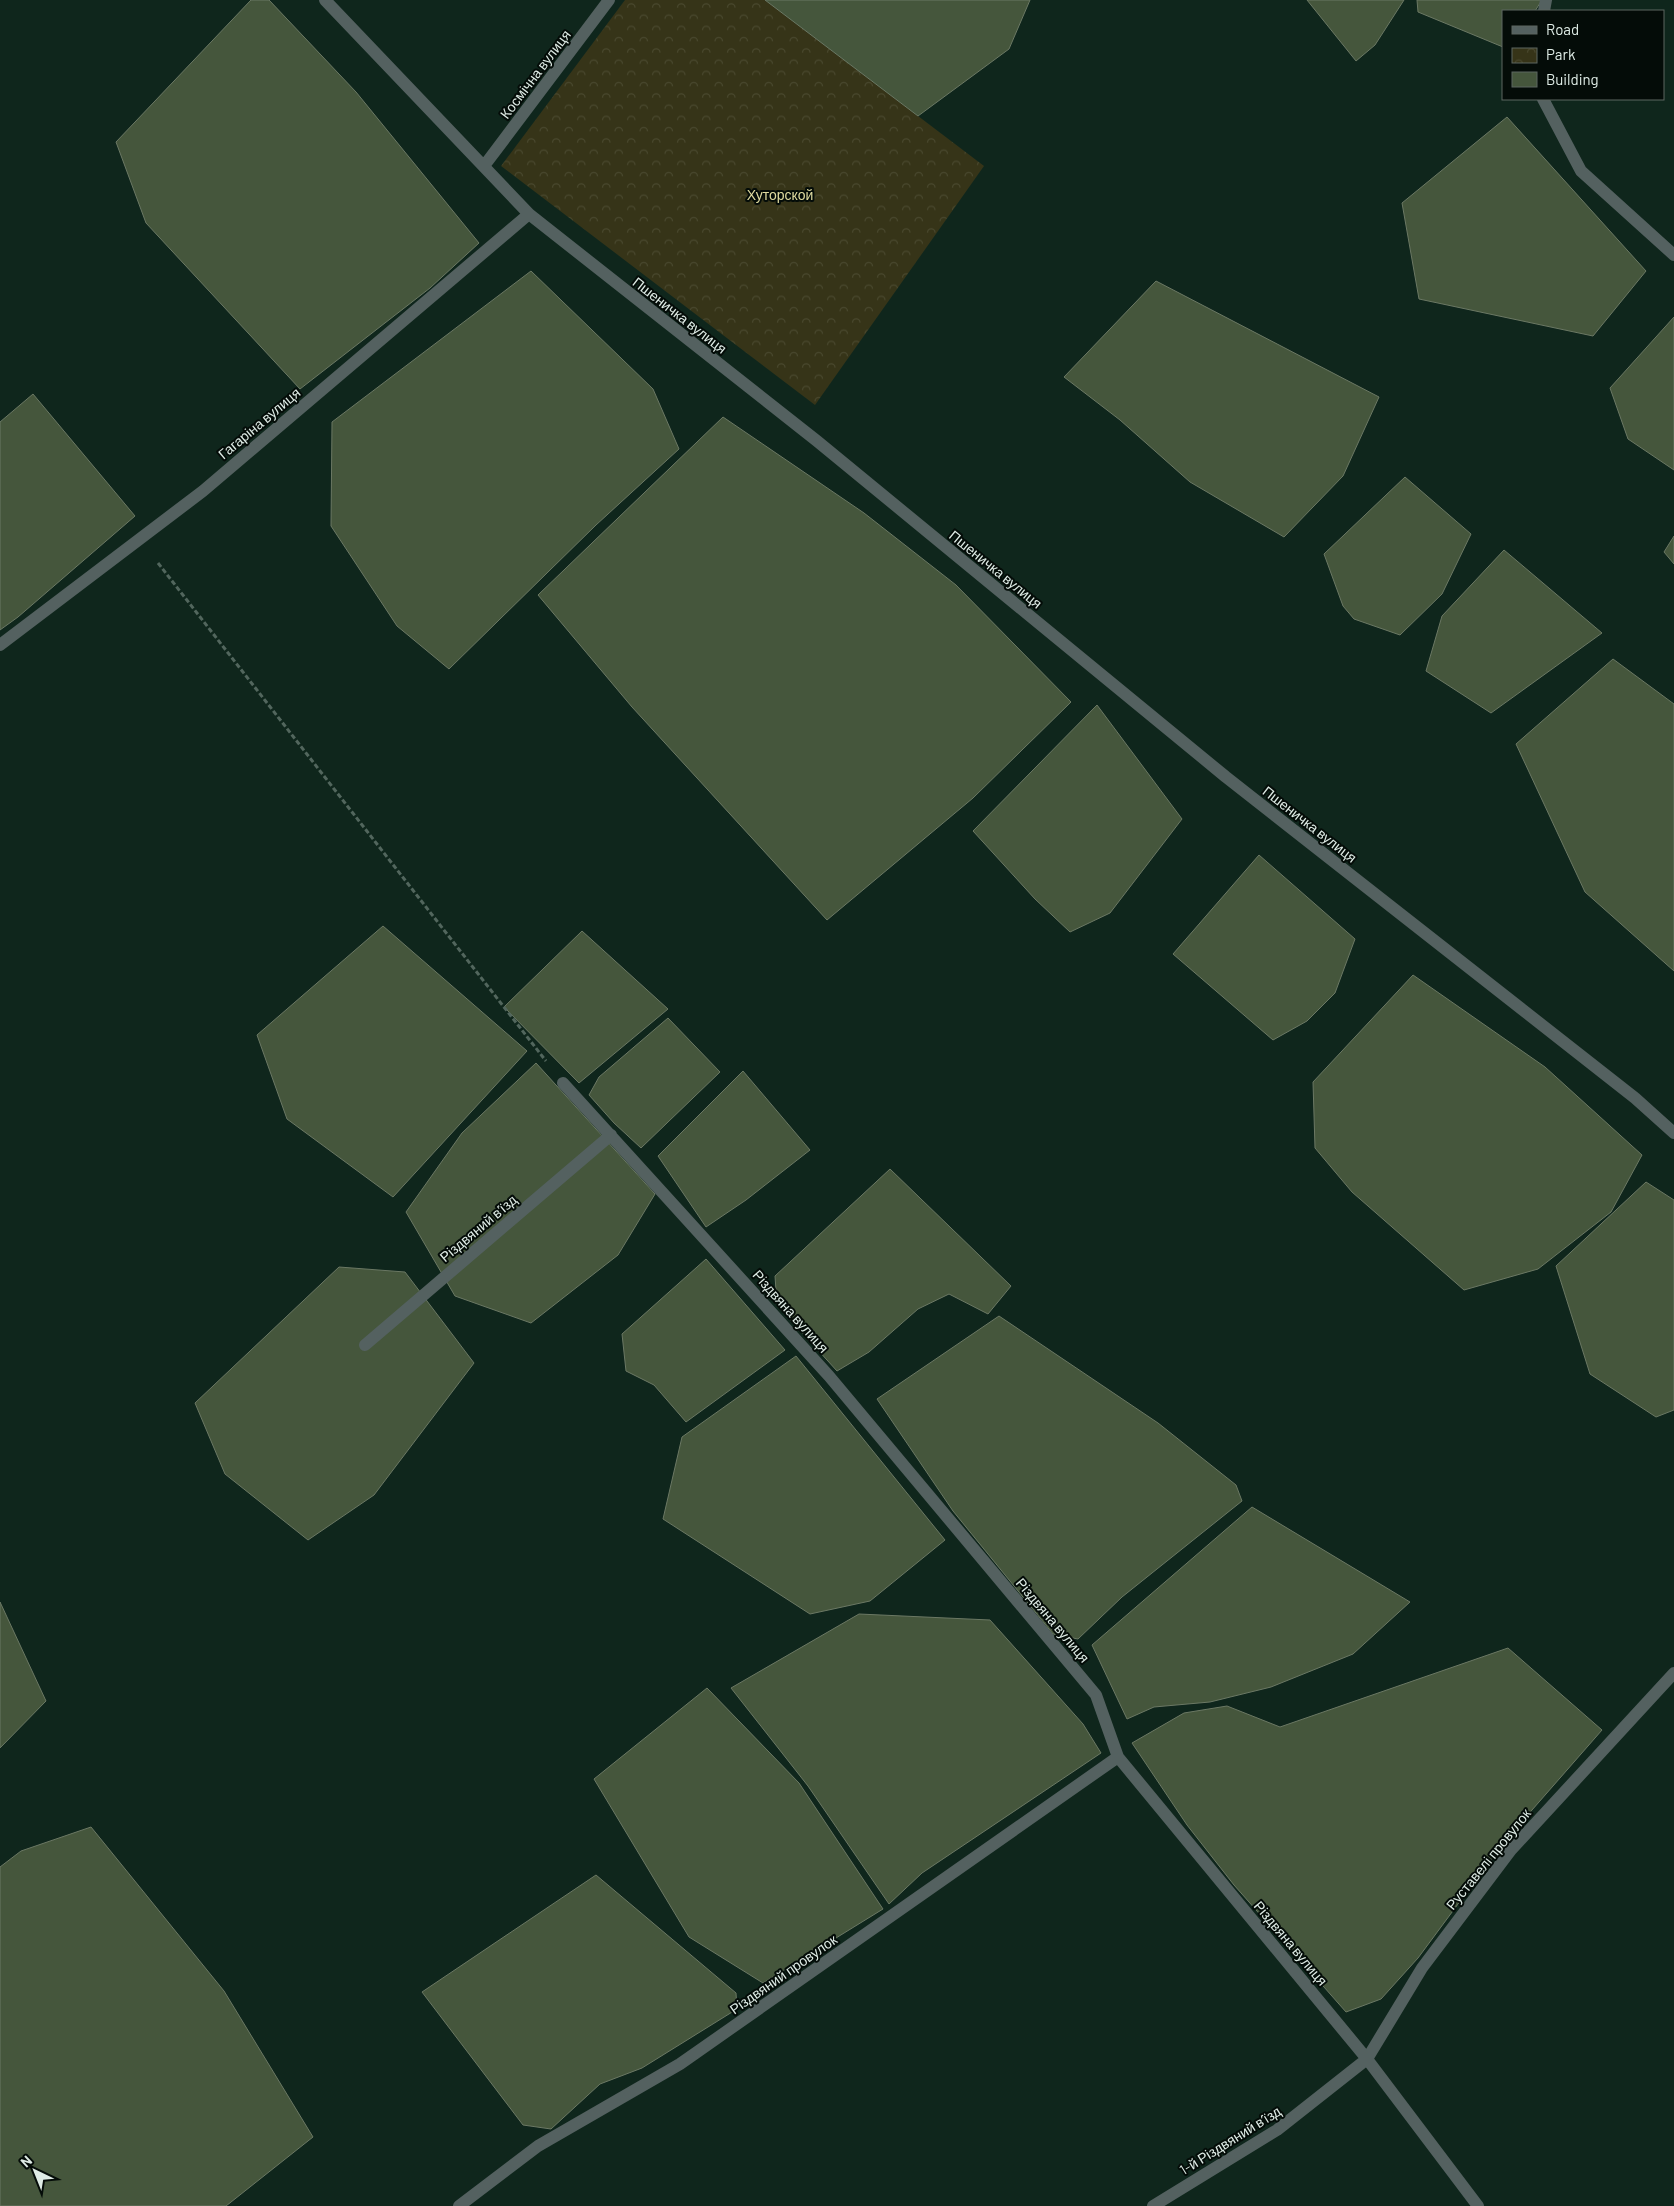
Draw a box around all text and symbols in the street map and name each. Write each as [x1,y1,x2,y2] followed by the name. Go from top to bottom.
[1502,10,1664,100] legend
[1546,20,1579,38] text: Road
[496,26,574,122] street label: Космічна вулиця
[1546,45,1576,63] text: Park
[1546,70,1599,88] text: Building
[747,186,813,203] park label: Хуторской
[630,273,730,357] street label: Пшеничка вулиця
[215,384,303,462] street label: Гагаріна вулиця
[946,526,1046,612] street label: Пшеничка вулиця
[1260,782,1360,866] street label: Пшеничка вулиця
[436,1191,520,1265] street label: Різдвяний в'їзд
[749,1266,833,1356] street label: Різдвяна вулиця
[1013,1574,1093,1666] street label: Різдвяна вулиця
[1442,1804,1535,1913] street label: Руставелі провулок
[1251,1897,1331,1989] street label: Різдвяна вулиця
[726,1930,841,2017] street label: Різдвяний провулок
[1176,2102,1284,2178] street label: 1-й Різдвяний в’їзд
[10,2146,60,2196] north arrow
[17,2152,35,2171] text: N

